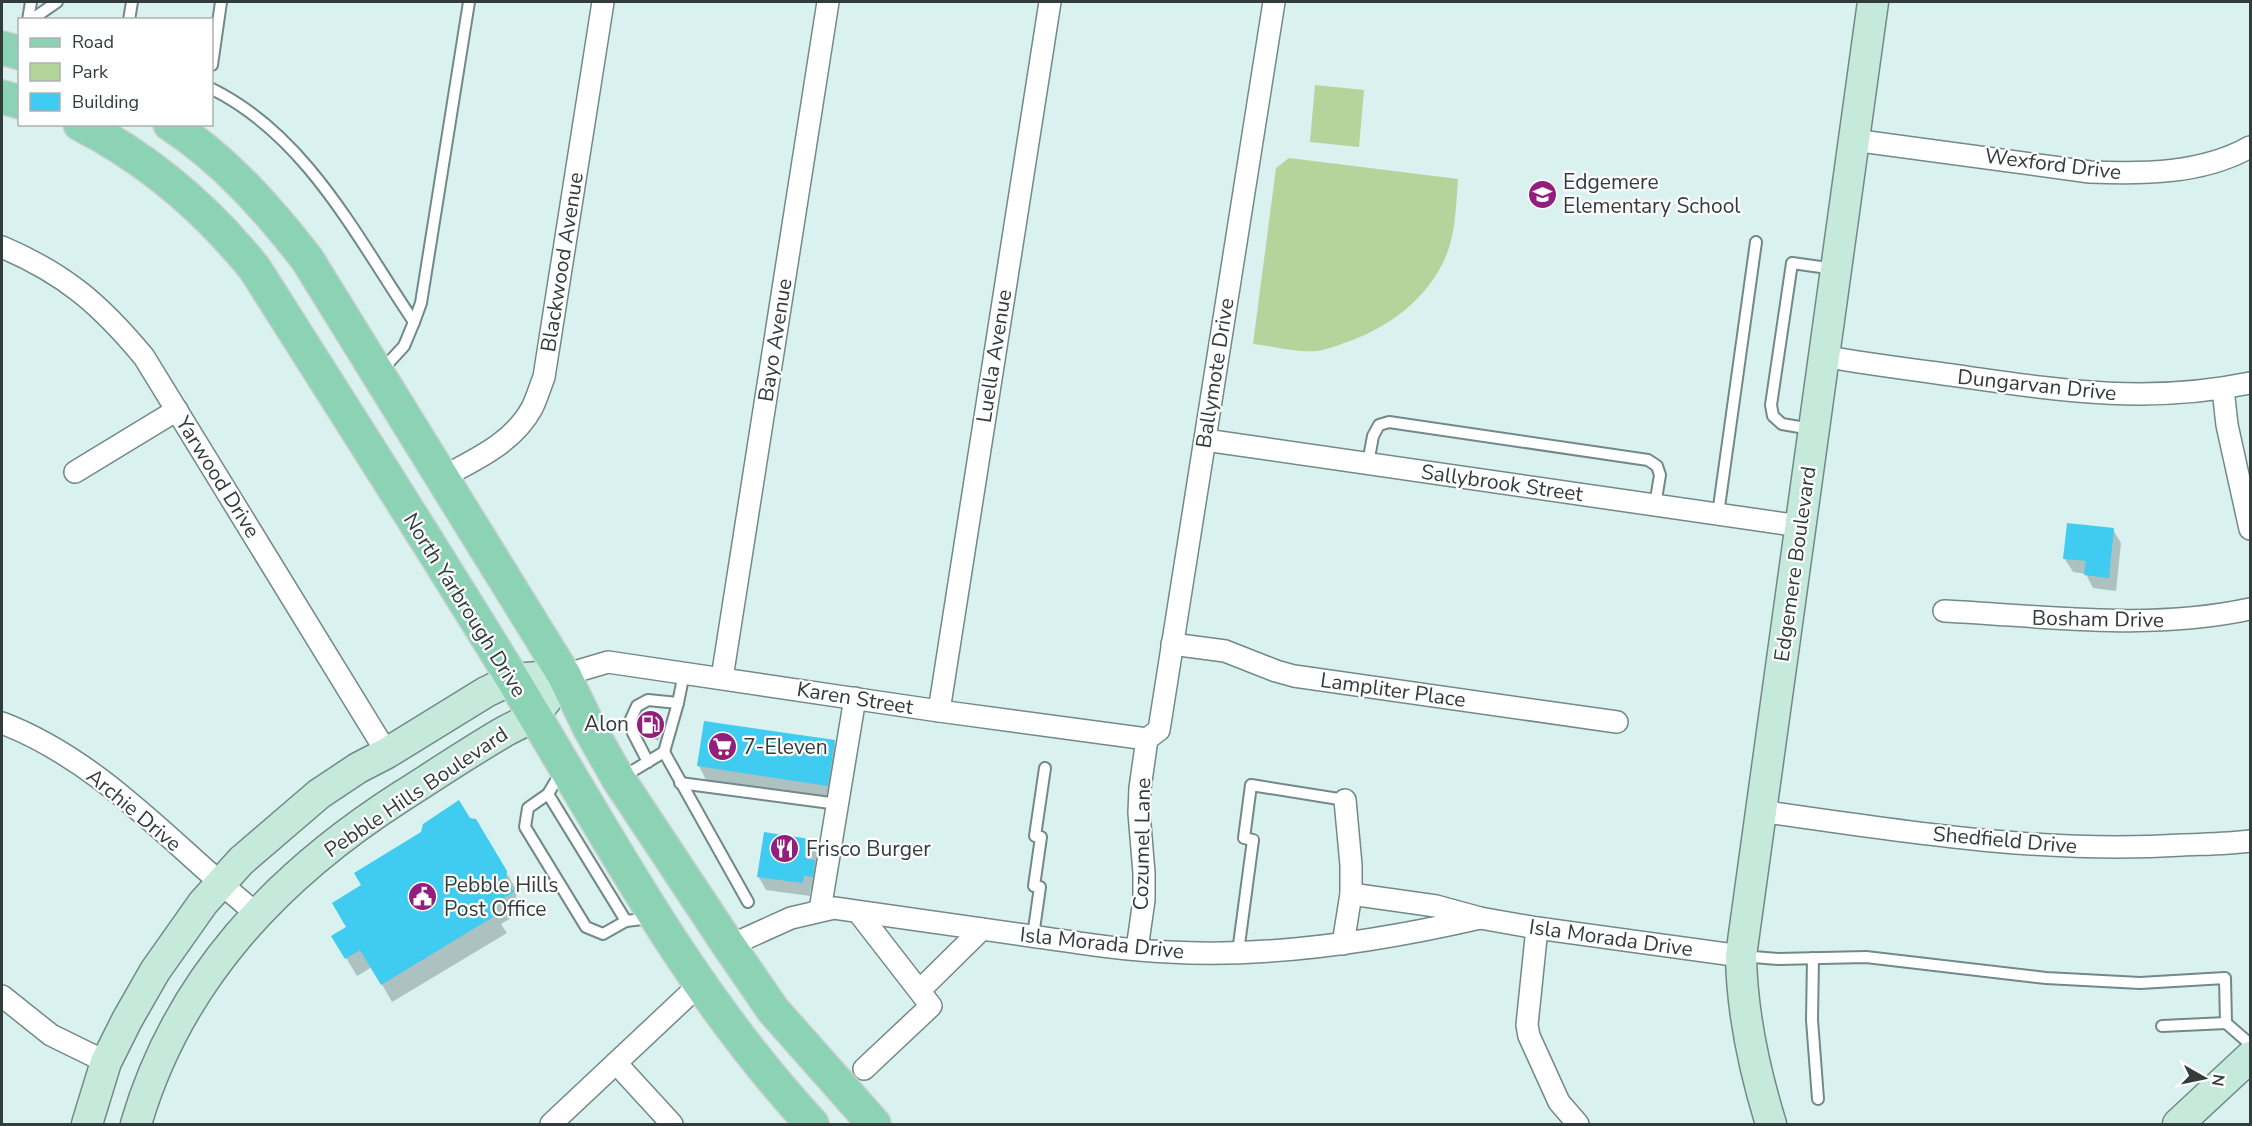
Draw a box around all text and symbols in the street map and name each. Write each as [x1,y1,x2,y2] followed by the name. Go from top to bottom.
[18,18,213,126] legend
[72,30,114,54] text: Road
[72,60,109,84] text: Park
[72,90,139,114] text: Building
[1983,142,2123,186] street label: Wexford Drive
[1563,168,1741,220] place label: Edgemere Elementary School
[534,170,590,354] street label: Blackwood Avenue
[1526,178,1558,210] school or university icon: Edgemere Elementary School
[751,276,799,404] street label: Bayo Avenue
[970,287,1018,425] street label: Luella Avenue
[1189,296,1241,450] street label: Ballymote Drive
[1956,363,2118,407] street label: Dungarvan Drive
[169,410,267,543] street label: Yarwood Drive
[1419,458,1585,508] street label: Sallybrook Street
[1767,464,1823,664] street label: Edgemere Boulevard
[397,508,533,702] street label: North Yarbrough Drive
[2032,604,2164,634] street label: Bosham Drive
[1319,666,1467,714] street label: Lampliter Place
[795,675,916,721] street label: Karen Street
[634,708,666,740] fuel station icon: Alon
[584,710,629,738] place label: Alon
[319,720,513,864] street label: Pebble Hills Boulevard
[706,731,738,763] supermarket icon: 7-Eleven
[743,733,828,761] place label: 7-Eleven
[81,762,187,858] street label: Archie Drive
[1127,777,1157,911] street label: Cozumel Lane
[1932,820,2078,860] street label: Shedfield Drive
[769,833,801,865] restaurant icon: Frisco Burger
[806,835,931,863] place label: Frisco Burger
[444,871,558,923] place label: Pebble Hills Post Office
[407,881,439,913] public building icon: Pebble Hills Post Office
[1527,913,1695,963] street label: Isla Morada Drive
[1019,920,1185,966] street label: Isla Morada Drive
[2174,1048,2234,1108] north arrow
[2206,1073,2230,1088] text: N

